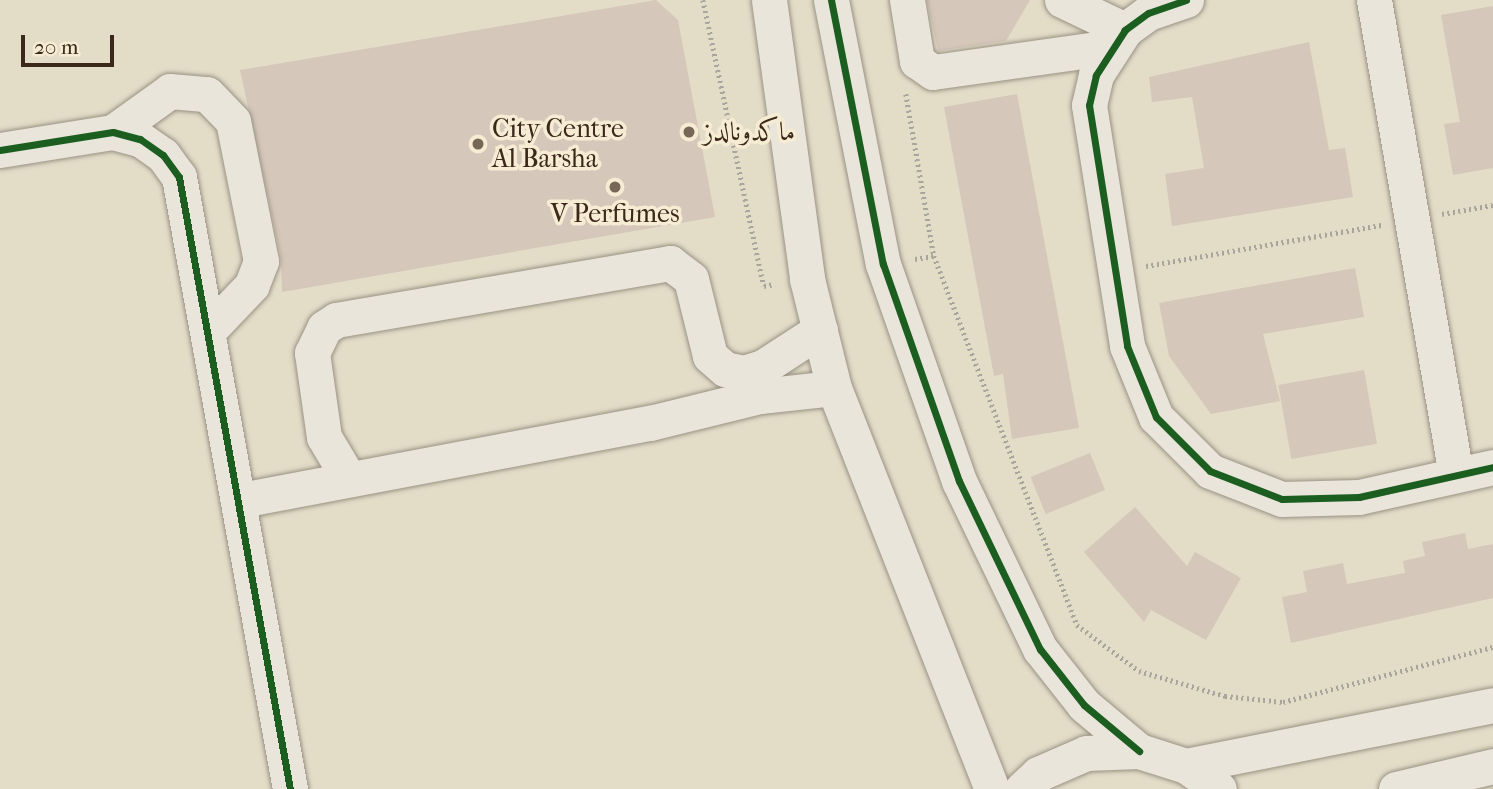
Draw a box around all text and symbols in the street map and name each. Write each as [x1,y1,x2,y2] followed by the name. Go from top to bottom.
[24,21,117,65] scale bar
[34,35,78,59] text: 20 m
[492,113,624,174] place label: City Centre Al Barsha
[703,116,795,148] place label: ماكدونالدز
[681,124,697,140] marker: ماكدونالدز
[470,136,486,152] marker: City Centre Al Barsha
[607,179,623,195] marker: V Perfumes
[550,198,680,230] place label: V Perfumes

